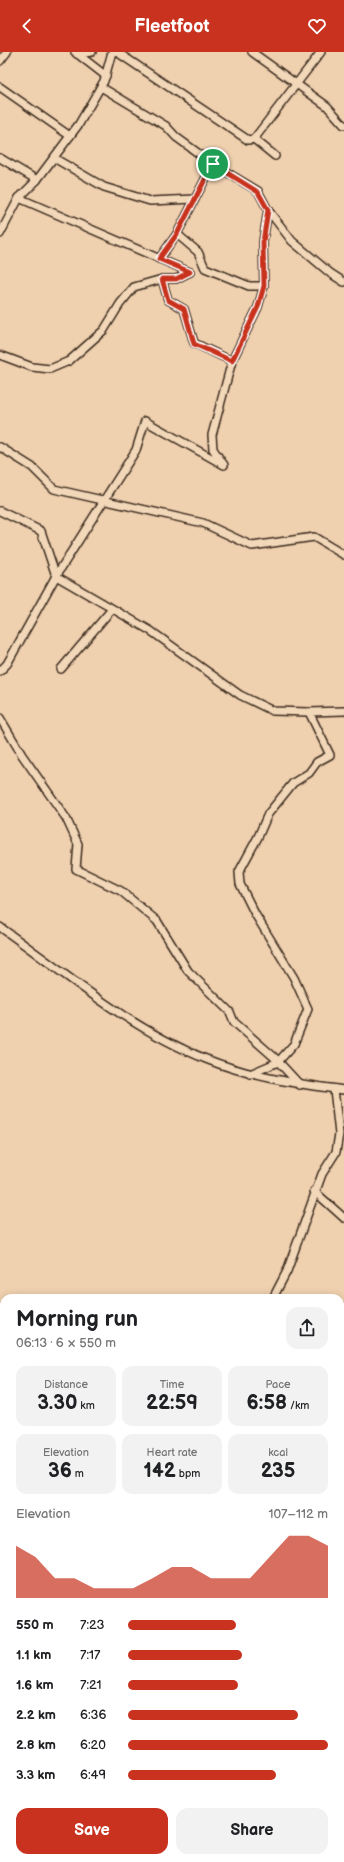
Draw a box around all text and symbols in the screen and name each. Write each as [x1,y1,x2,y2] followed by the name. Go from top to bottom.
[16,15,38,37] icon: back
[306,15,328,37] icon: heart
[135,16,209,37] text: Fleetfoot
[196,147,230,181] pin
[202,153,224,175] icon: arrive
[16,1306,138,1333] text: Morning run
[286,1307,328,1349] button: share
[16,1335,116,1351] text: 06:13 · 6 × 550 m
[44,1378,88,1391] text: Distance
[160,1378,184,1391] text: Time
[265,1378,291,1391] text: Pace
[37,1391,77,1415] text: 3.30
[146,1391,198,1415] text: 22:59
[247,1391,287,1415] text: 6:58
[77,1399,95,1412] text: km
[287,1399,309,1412] text: /km
[43,1446,89,1459] text: Elevation
[147,1446,197,1459] text: Heart rate
[268,1446,288,1459] text: kcal
[48,1459,72,1483] text: 36
[144,1459,176,1483] text: 142
[261,1459,295,1483] text: 235
[72,1467,84,1480] text: m
[176,1467,200,1480] text: bpm
[16,1506,70,1522] text: Elevation
[268,1506,328,1522] text: 107–112 m
[16,1617,54,1633] text: 550 m
[80,1617,104,1633] text: 7:23
[16,1647,51,1663] text: 1.1 km
[80,1647,100,1663] text: 7:17
[16,1677,54,1693] text: 1.6 km
[80,1677,102,1693] text: 7:21
[16,1707,56,1723] text: 2.2 km
[80,1707,107,1723] text: 6:36
[16,1737,56,1753] text: 2.8 km
[80,1737,106,1753] text: 6:20
[16,1767,55,1783] text: 3.3 km
[80,1767,106,1783] text: 6:49
[16,1808,168,1854] button: Save
[176,1808,328,1854] button: Share

